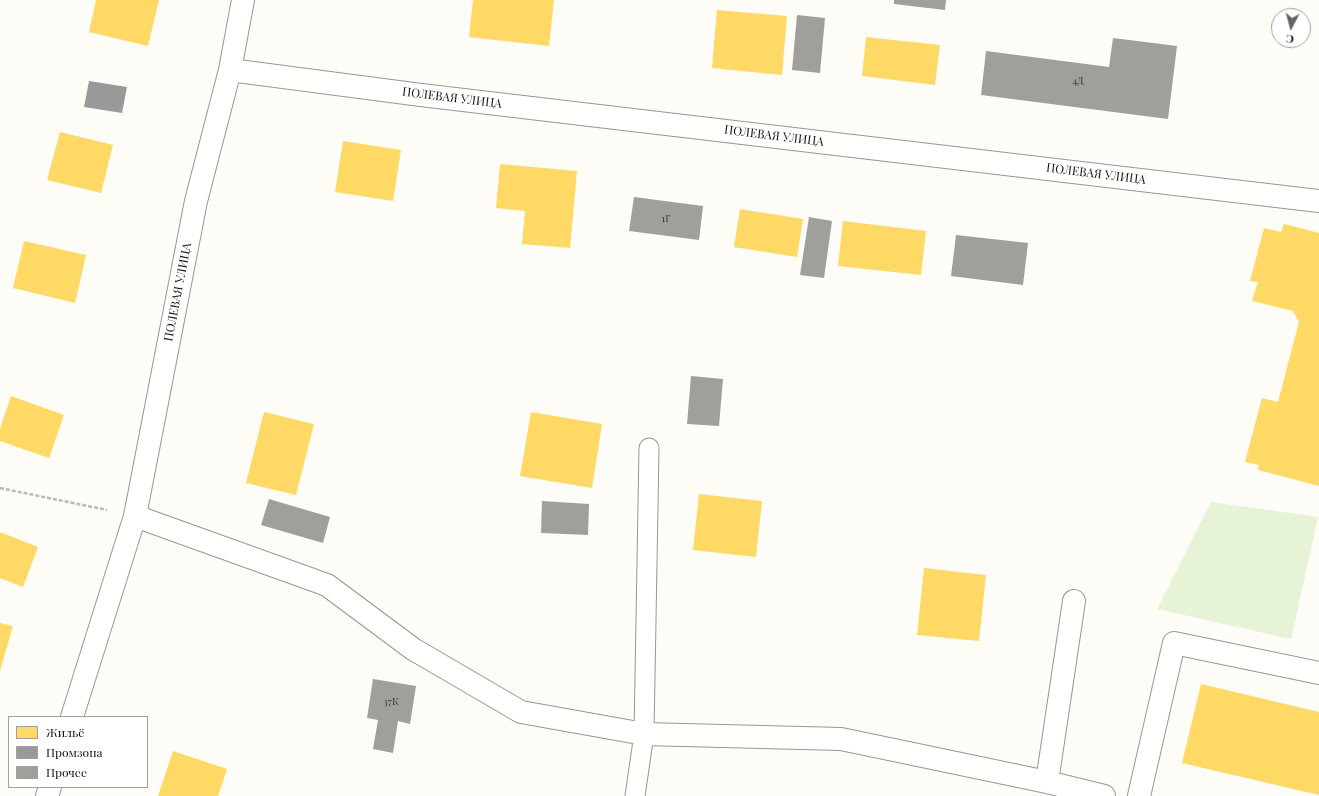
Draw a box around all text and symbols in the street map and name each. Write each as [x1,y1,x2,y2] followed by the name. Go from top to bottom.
[1271,8,1311,48] north arrow
[1285,32,1294,47] text: С
[1072,75,1084,87] house number: 4Д
[401,85,503,111] street label: ПОЛЕВАЯ УЛИЦА
[723,123,825,149] street label: ПОЛЕВАЯ УЛИЦА
[1045,161,1147,187] street label: ПОЛЕВАЯ УЛИЦА
[662,213,670,225] house number: 1Г
[161,241,195,343] street label: ПОЛЕВАЯ УЛИЦА
[383,696,399,708] house number: 37К
[8,716,148,788] legend
[46,724,84,740] text: Жильё
[46,744,103,760] text: Промзона
[46,764,87,780] text: Прочее

